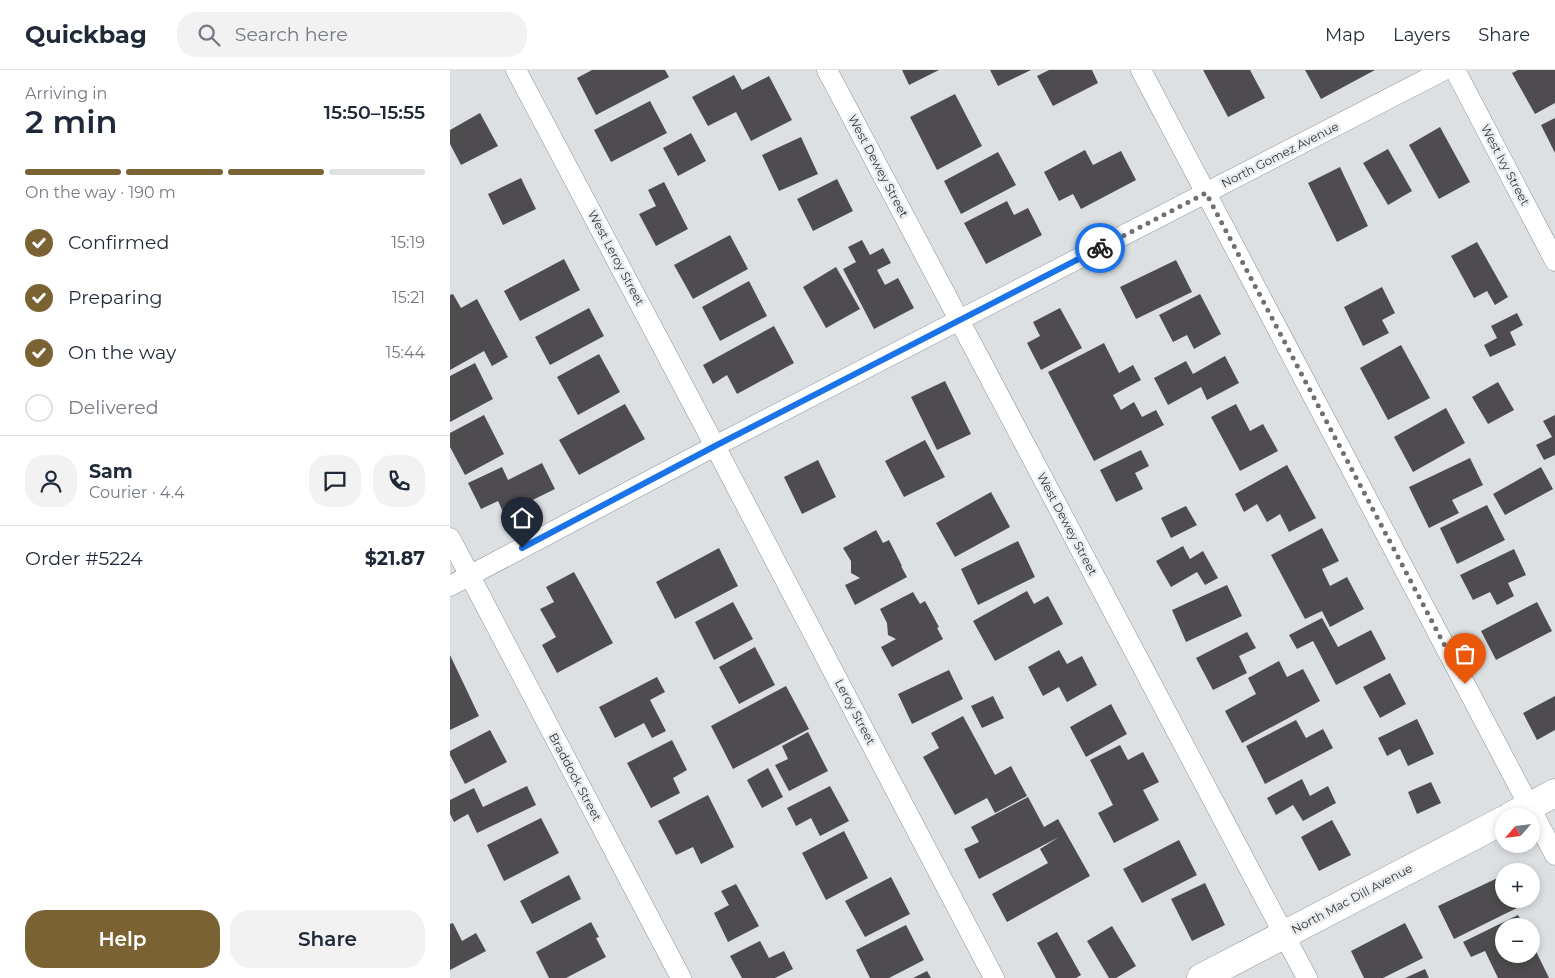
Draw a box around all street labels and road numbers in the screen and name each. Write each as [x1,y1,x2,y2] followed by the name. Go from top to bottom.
[845,112,912,220] street label: West Dewey Street
[1219,118,1341,191] street label: North Gomez Avenue
[1478,122,1533,208] street label: West Ivy Street
[585,207,648,308] street label: West Leroy Street
[1034,470,1101,578] street label: West Dewey Street
[832,676,879,747] street label: Leroy Street
[546,730,605,823] street label: Braddock Street
[1289,860,1415,937] street label: North Mac Dill Avenue

